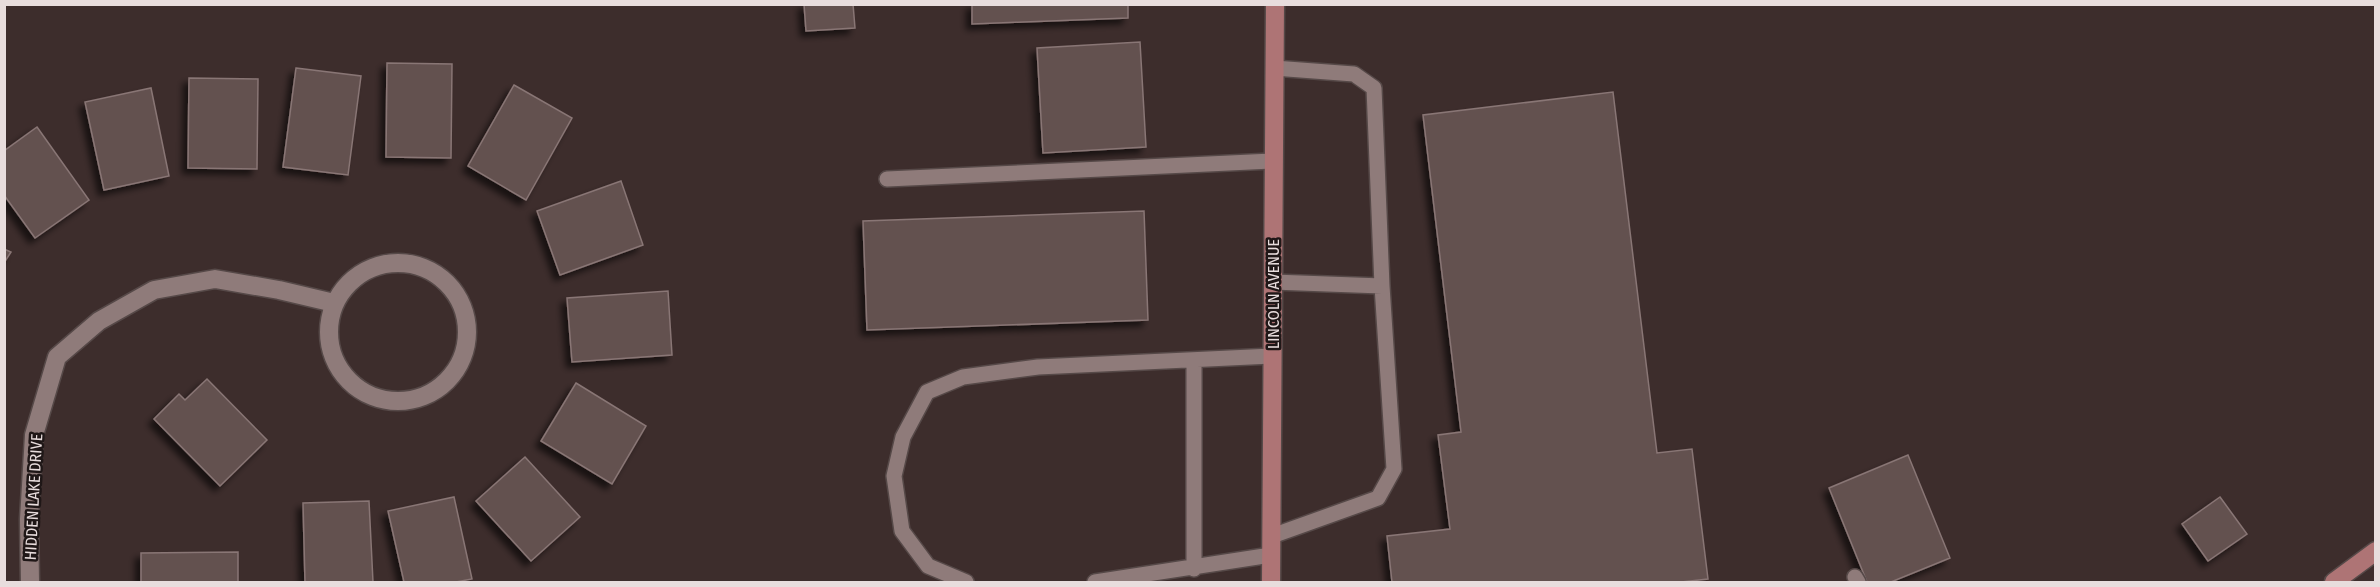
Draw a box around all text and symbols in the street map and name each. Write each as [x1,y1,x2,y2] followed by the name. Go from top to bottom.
[1264,239,1283,349] street label: LINCOLN AVENUE
[21,433,46,561] street label: HIDDEN LAKE DRIVE

